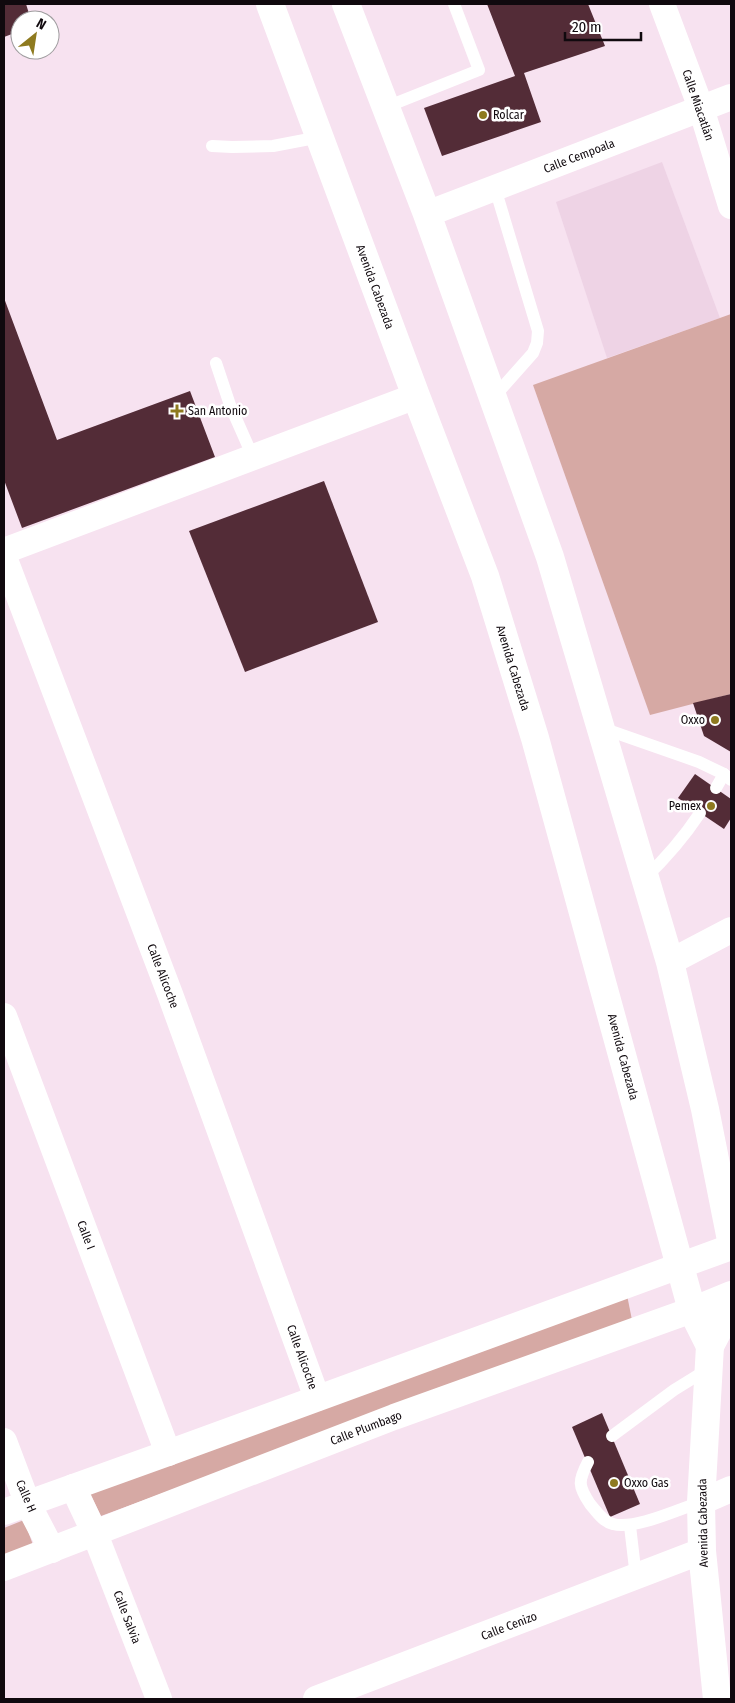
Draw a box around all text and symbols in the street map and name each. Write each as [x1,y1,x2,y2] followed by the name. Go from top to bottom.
[10,10,60,60] north arrow
[565,10,641,42] scale bar
[33,15,49,34] text: N
[572,18,602,36] text: 20 m
[679,68,717,142] street label: Calle Miacatlán
[493,108,525,122] place label: Rolcar
[477,109,489,121] marker: Rolcar
[541,136,617,176] street label: Calle Cempoala
[353,243,397,331] street label: Avenida Cabezada
[170,404,184,418] marker: San Antonio
[188,404,247,418] place label: San Antonio
[493,623,533,713] street label: Avenida Cabezada
[681,713,705,727] place label: Oxxo
[709,714,721,726] marker: Oxxo
[669,799,702,813] place label: Pemex
[705,800,717,812] marker: Pemex
[144,942,182,1010] street label: Calle Alicoche
[605,1012,641,1102] street label: Avenida Cabezada
[74,1219,98,1251] street label: Calle I
[284,1323,320,1391] street label: Calle Alicoche
[328,1408,404,1448] street label: Calle Plumbago
[624,1476,669,1490] place label: Oxxo Gas
[608,1477,620,1489] marker: Oxxo Gas
[13,1478,39,1514] street label: Calle H
[695,1478,711,1568] street label: Avenida Cabezada
[110,1588,144,1646] street label: Calle Salvia
[479,1609,539,1643] street label: Calle Cenizo

